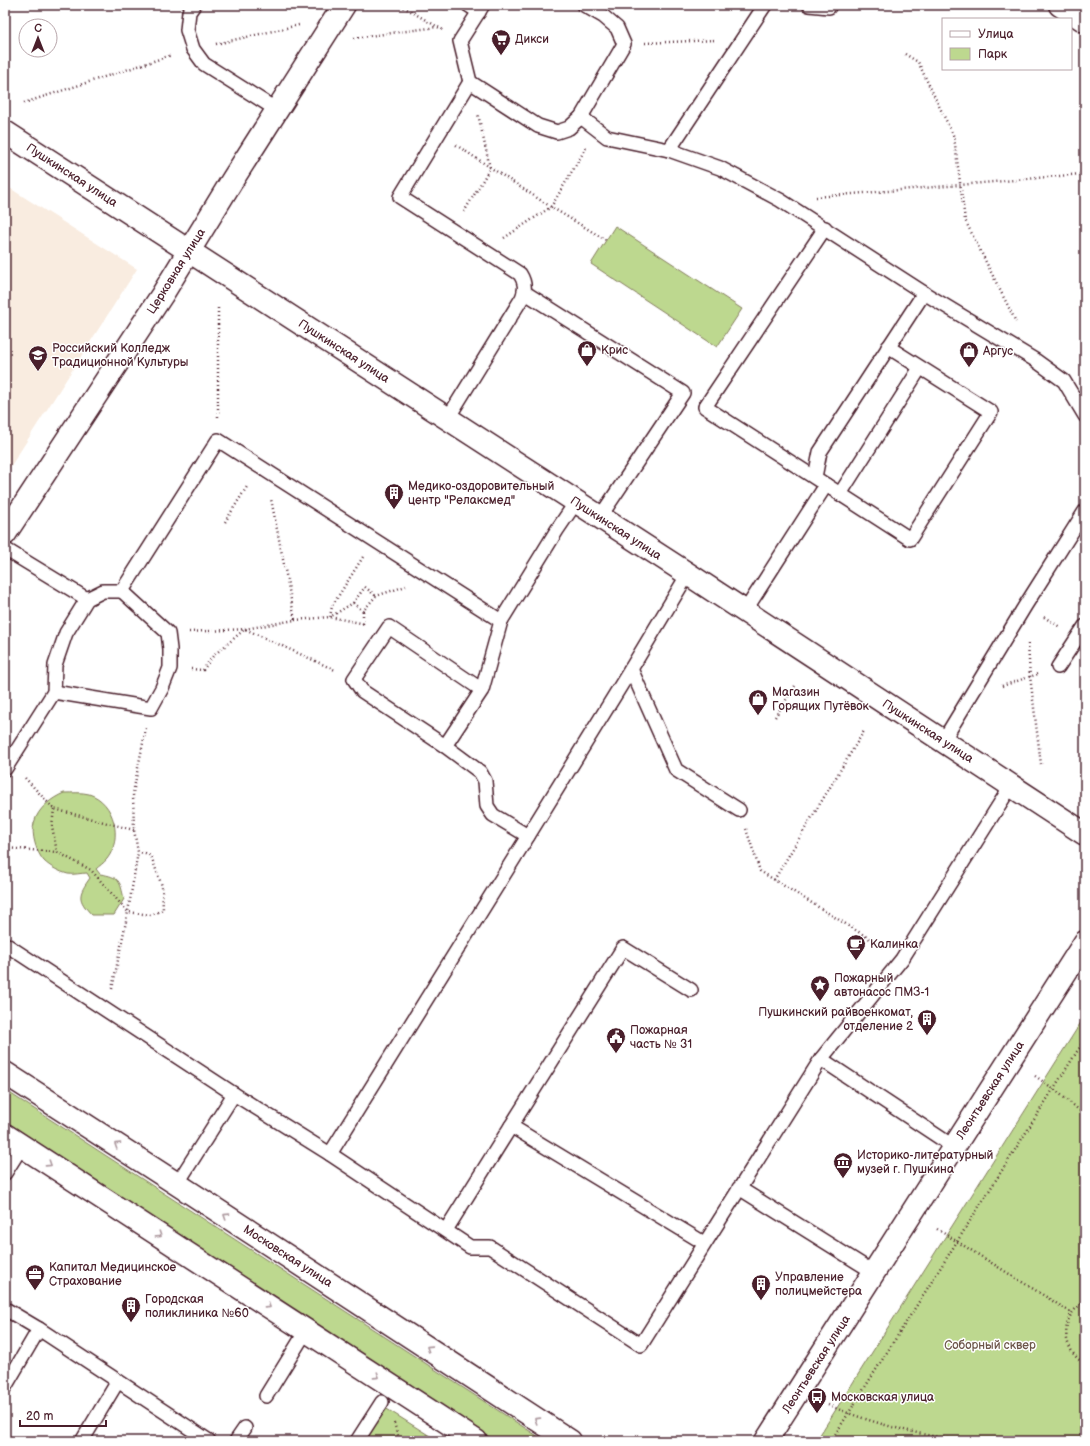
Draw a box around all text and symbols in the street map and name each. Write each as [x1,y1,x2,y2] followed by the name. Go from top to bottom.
[18,18,58,58] north arrow
[942,18,1072,70] legend
[34,22,42,35] text: С
[978,27,1014,42] text: Улица
[490,28,512,56] supermarket icon: Дикси
[515,32,549,47] place label: Дикси
[978,47,1008,62] text: Парк
[23,140,120,211] street label: Пушкинская улица
[144,226,209,317] street label: Церковная улица
[295,316,392,387] street label: Пушкинская улица
[576,339,598,367] shop icon: Крис
[958,340,980,368] shop icon: Аргус
[52,341,188,370] place label: Российский Колледж Традиционной Культуры
[601,343,628,358] place label: Крис
[27,344,49,372] school or university icon: Российский Колледж Традиционной Культуры
[982,344,1013,359] place label: Аргус
[408,479,554,508] place label: Медико-оздоровительный центр "Релаксмед"
[383,482,405,510] building icon: Медико-оздоровительный центр "Релаксмед"
[567,493,664,564] street label: Пушкинская улица
[772,685,870,714] place label: Магазин Горящих Путёвок
[747,688,769,716] shop icon: Магазин Горящих Путёвок
[879,696,976,767] street label: Пушкинская улица
[845,933,867,961] cafe icon: Калинка
[870,937,918,952] place label: Калинка
[834,971,929,1000] place label: Пожарный автонасос ПМЗ-1
[809,974,831,1002] place icon: Пожарный автонасос ПМЗ-1
[758,1005,913,1034] place label: Пушкинский райвоенкомат, отделение 2
[916,1008,938,1036] building icon: Пушкинский райвоенкомат, отделение 2
[630,1023,692,1052] place label: Пожарная часть № 31
[605,1026,627,1054] public building icon: Пожарная часть № 31
[953,1038,1028,1143] street label: Леонтьевская улица
[114,1142,121,1150] one-way arrow
[857,1148,994,1177] place label: Историко-литературный музей г. Пушкина
[832,1151,854,1179] museum icon: Историко-литературный музей г. Пушкина
[45,1159,52,1166] one-way arrow
[223,1213,230,1221] one-way arrow
[240,1222,335,1291] street label: Московская улица
[154,1230,161,1237] one-way arrow
[49,1260,177,1289] place label: Капитал Медицинское Страхование
[24,1263,46,1291] office icon: Капитал Медицинское Страхование
[775,1270,862,1299] place label: Управление полицмейстера
[750,1273,772,1301] building icon: Управление полицмейстера
[145,1292,249,1321] place label: Городская поликлиника №60
[120,1295,142,1323] building icon: Городская поликлиника №60
[263,1301,270,1308] one-way arrow
[779,1312,854,1417] street label: Леонтьевская улица
[944,1338,1036,1353] park label: Соборный сквер
[426,1346,433,1353] one-way arrow
[373,1372,380,1379] one-way arrow
[806,1386,828,1414] bus stop icon: Московская улица
[831,1390,934,1405] place label: Московская улица
[20,1402,106,1428] scale bar
[26,1409,53,1424] text: 20 m
[534,1417,541,1424] one-way arrow

